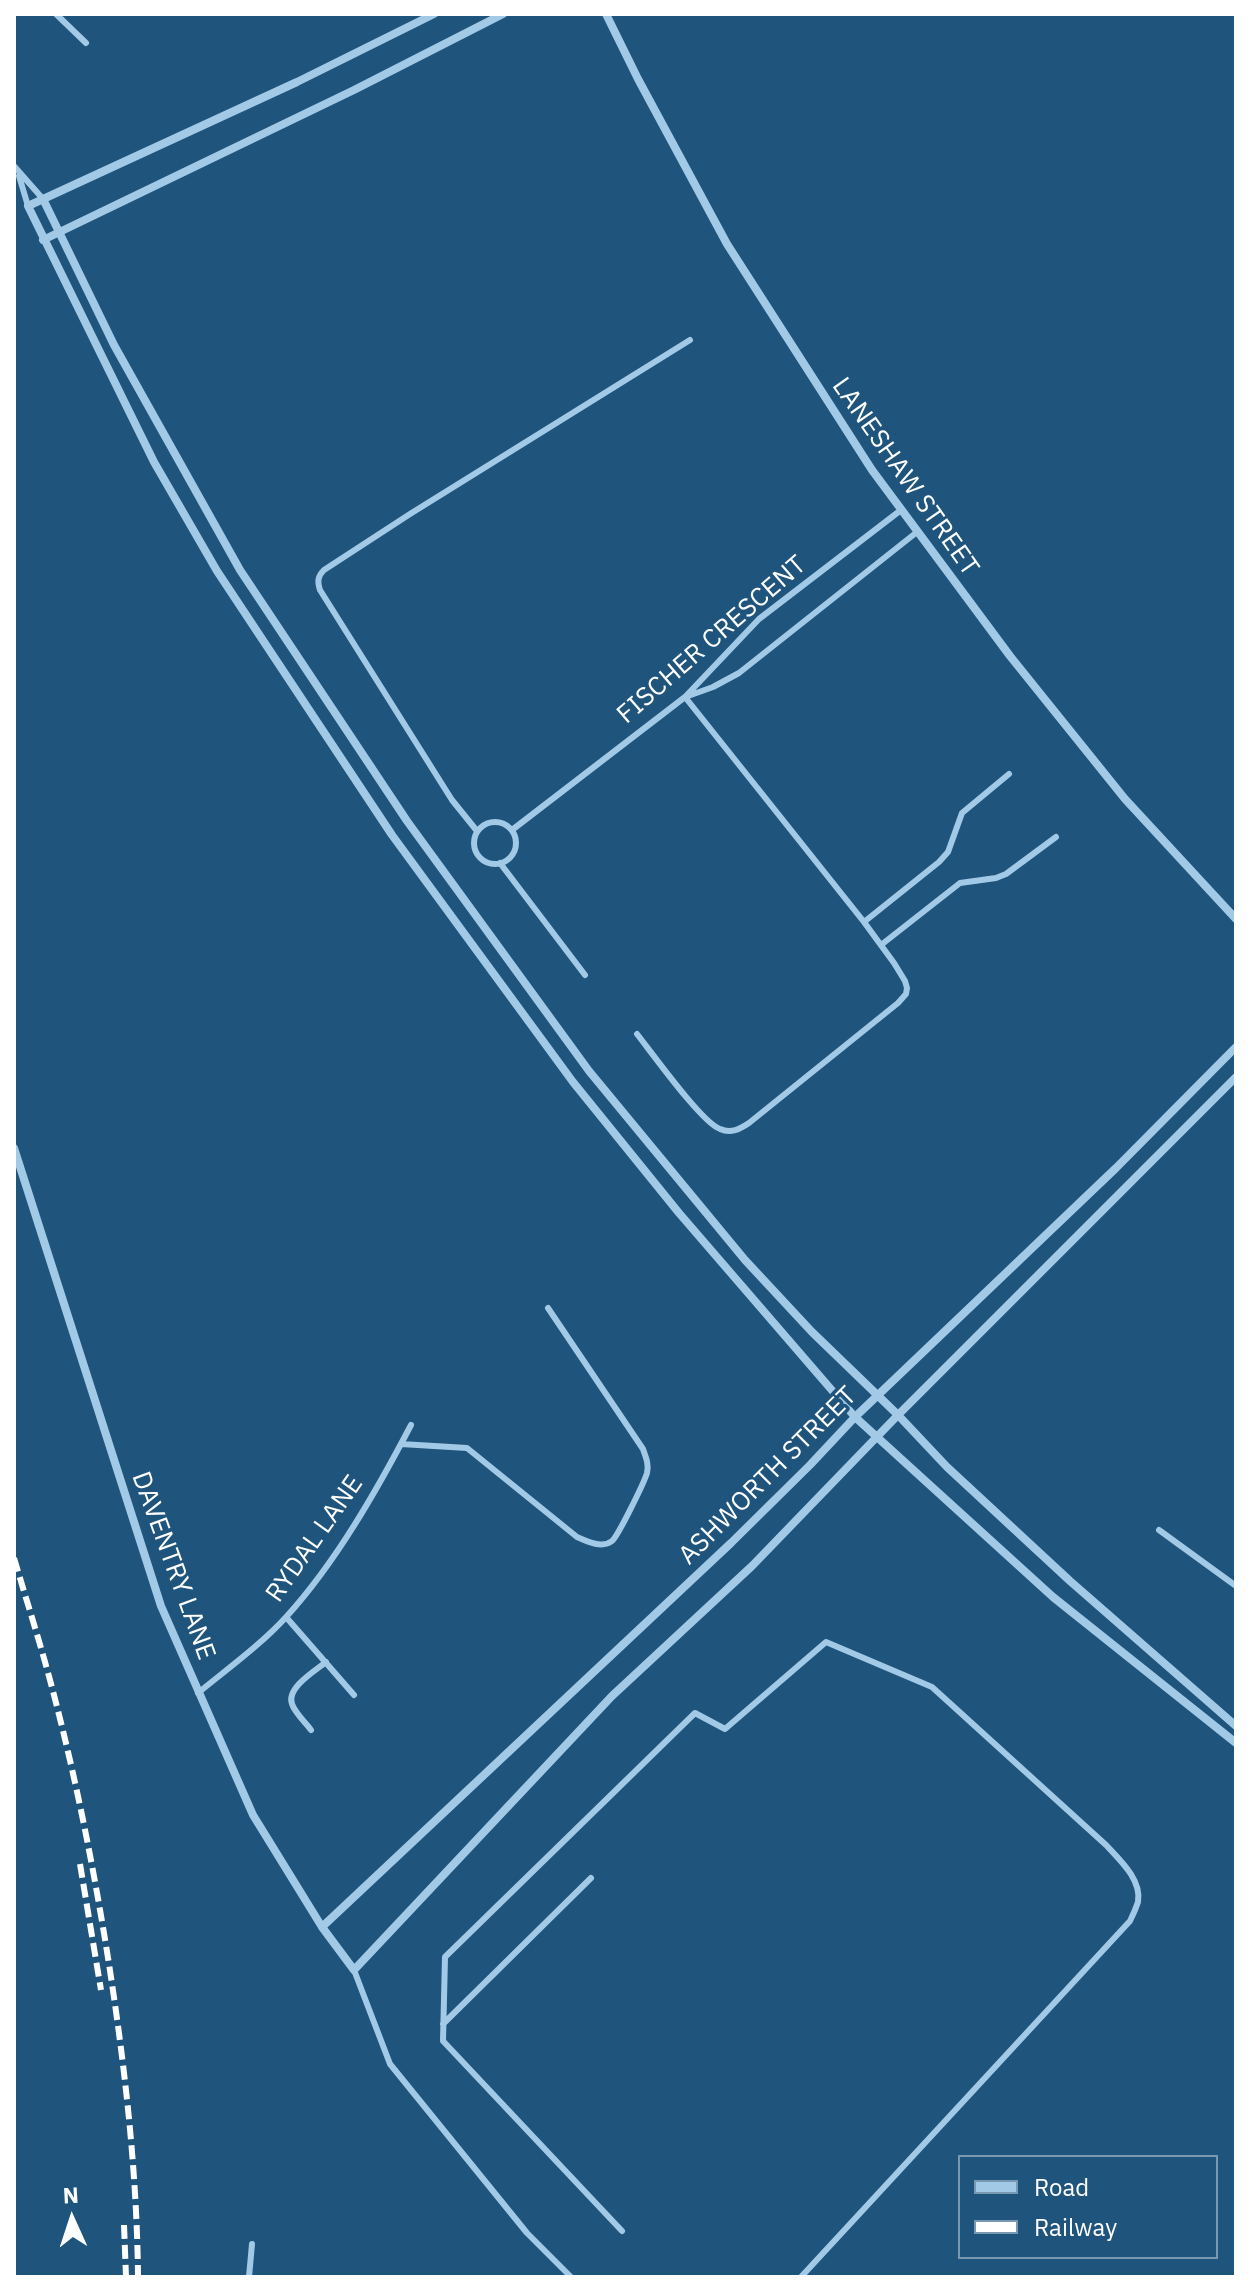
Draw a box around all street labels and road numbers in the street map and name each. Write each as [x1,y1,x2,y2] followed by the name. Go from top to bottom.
[825,372,985,582] street label: LANESHAW STREET
[611,549,813,731] street label: FISCHER CRESCENT
[673,1381,863,1571] street label: ASHWORTH STREET
[124,1468,222,1664] street label: DAVENTRY LANE
[260,1470,370,1608] street label: RYDAL LANE

